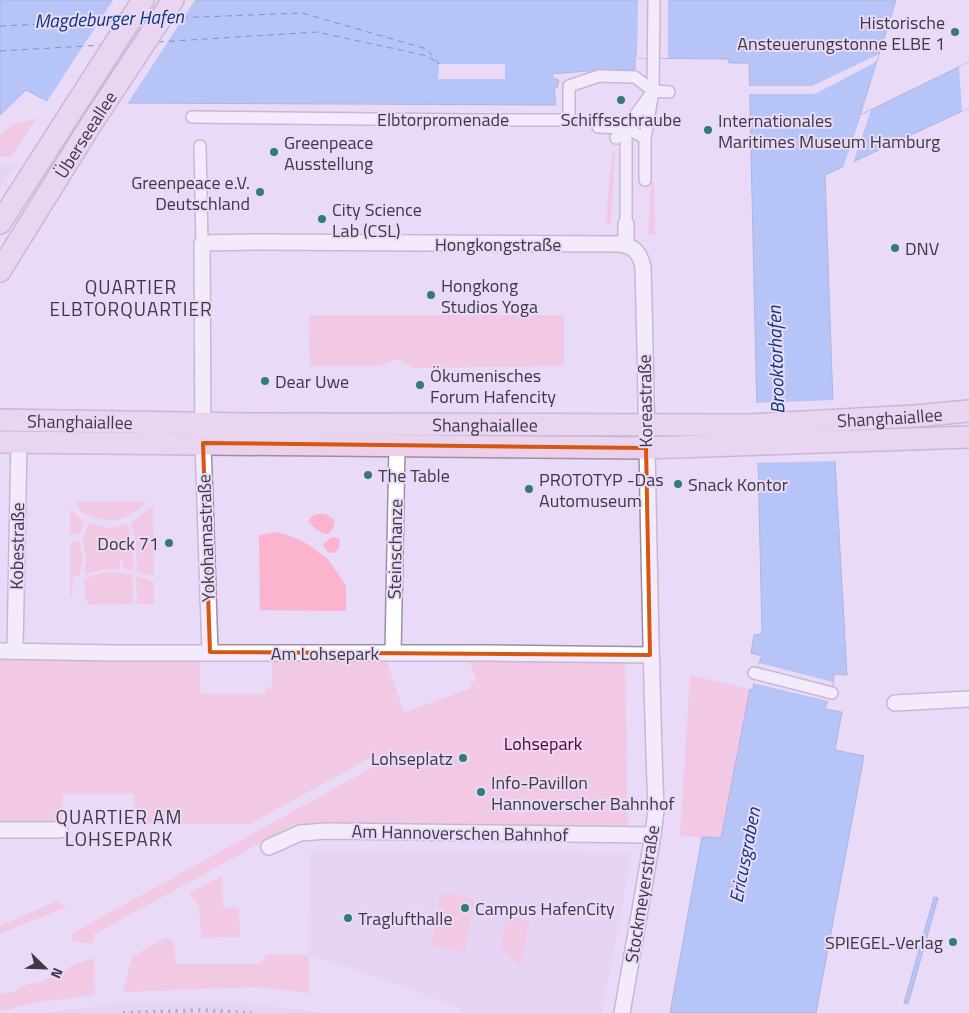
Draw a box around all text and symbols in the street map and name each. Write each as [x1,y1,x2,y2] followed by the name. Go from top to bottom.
[34,1,185,35] water label: Magdeburger Hafen
[737,9,945,57] place label: Historische Ansteuerungstonne ELBE 1
[949,26,961,38] marker: Historische Ansteuerungstonne ELBE 1
[47,86,123,183] street label: Überseeallee
[615,94,627,106] marker: Schiffsschraube
[377,106,509,133] street label: Elbtorpromenade
[561,106,681,133] place label: Schiffsschraube
[718,107,940,155] place label: Internationales Maritimes Museum Hamburg
[702,124,714,136] marker: Internationales Maritimes Museum Hamburg
[284,129,373,177] place label: Greenpeace Ausstellung
[268,146,280,158] marker: Greenpeace Ausstellung
[131,169,250,217] place label: Greenpeace e.V. Deutschland
[254,186,266,198] marker: Greenpeace e.V. Deutschland
[332,196,422,244] place label: City Science Lab (CSL)
[316,213,328,225] marker: City Science Lab (CSL)
[435,231,561,258] street label: Hongkongstraße
[905,235,940,262] place label: DNV
[889,242,901,254] marker: DNV
[49,272,213,323] district label: QUARTIER ELBTORQUARTIER
[441,272,538,320] place label: Hongkong Studios Yoga
[425,289,437,301] marker: Hongkong Studios Yoga
[759,305,791,415] water label: Brooktorhafen
[631,354,659,448] street label: Koreastraße
[430,362,556,410] place label: Ökumenisches Forum Hafencity
[275,368,349,395] place label: Dear Uwe
[259,375,271,387] marker: Dear Uwe
[414,379,426,391] marker: Ökumenisches Forum Hafencity
[836,400,944,434] street label: Shanghaiallee
[27,407,133,436] street label: Shanghaiallee
[432,411,538,438] street label: Shanghaiallee
[378,462,450,489] place label: The Table
[539,466,664,514] place label: PROTOTYP -Das Automuseum
[362,469,374,481] marker: The Table
[688,471,788,498] place label: Snack Kontor
[190,474,222,602] street label: Yokohamastraße
[672,478,684,490] marker: Snack Kontor
[523,483,535,495] marker: PROTOTYP -Das Automuseum
[381,499,409,599] street label: Steinschanze
[3,502,31,590] street label: Kobestraße
[97,530,159,557] place label: Dock 71
[163,537,175,549] marker: Dock 71
[271,640,379,667] street label: Am Lohsepark
[504,730,583,757] park label: Lohsepark
[371,745,453,772] place label: Lohseplatz
[457,752,469,764] marker: Lohseplatz
[491,769,674,817] place label: Info-Pavillon Hannoverscher Bahnhof
[475,786,487,798] marker: Info-Pavillon Hannoverscher Bahnhof
[56,802,182,853] district label: QUARTIER AM LOHSEPARK
[721,804,768,905] water label: Ericusgraben
[351,818,569,848] street label: Am Hannoverschen Bahnhof
[618,823,666,965] street label: Stockmeyerstraße
[475,895,615,922] place label: Campus HafenCity
[459,902,471,914] marker: Campus HafenCity
[358,905,453,932] place label: Traglufthalle
[342,912,354,924] marker: Traglufthalle
[825,929,943,956] place label: SPIEGEL-Verlag
[947,936,959,948] marker: SPIEGEL-Verlag
[20,943,70,993] north arrow
[46,965,69,982] text: N

